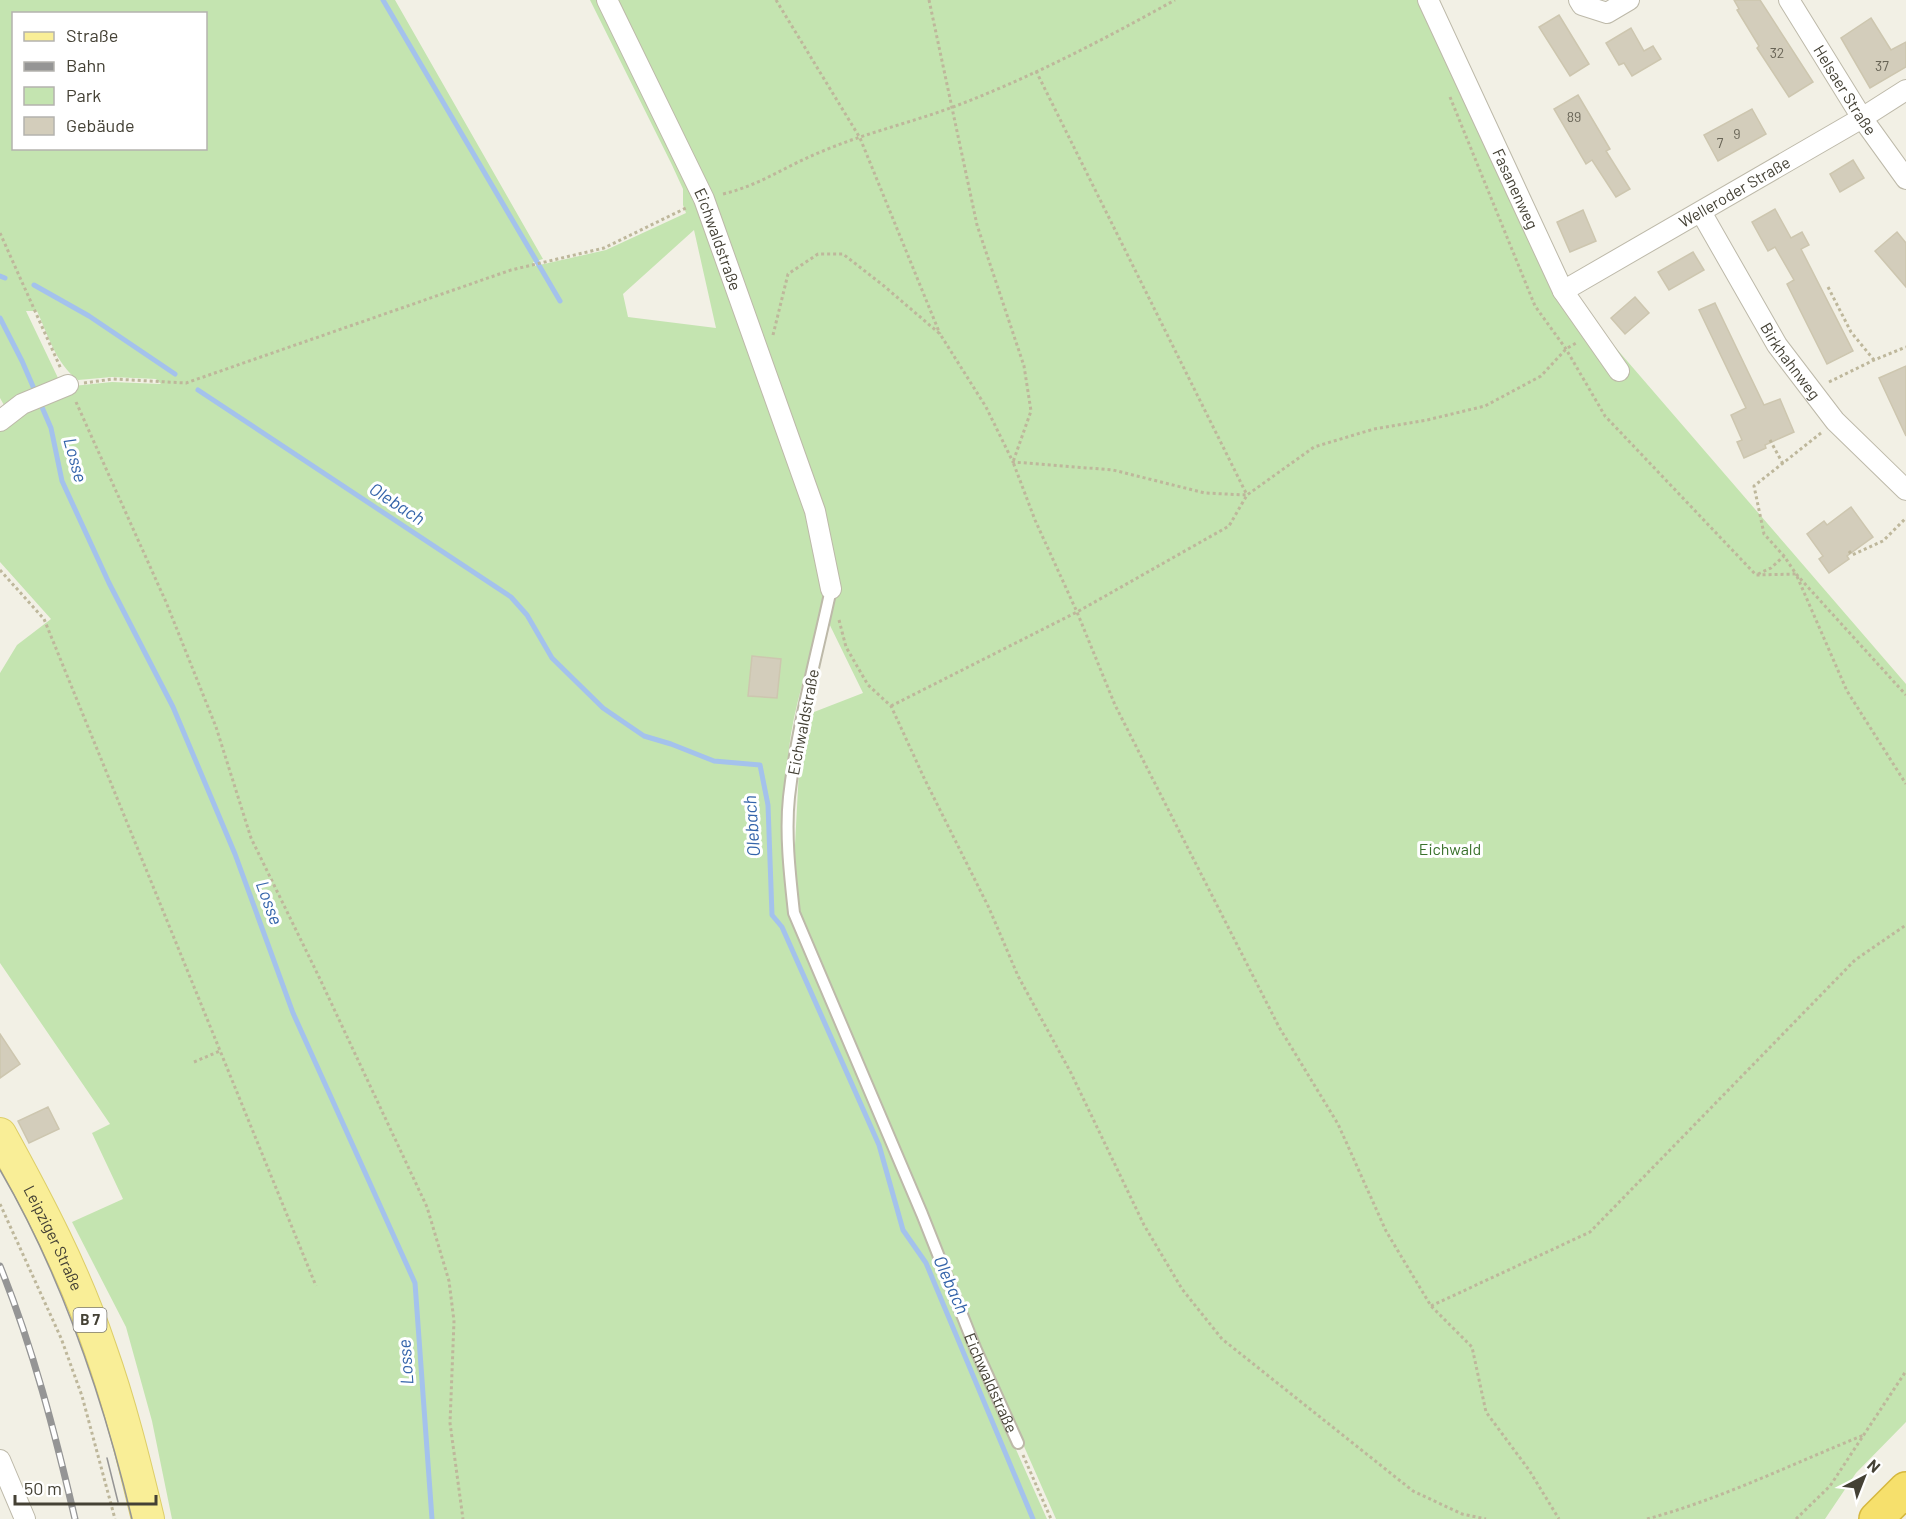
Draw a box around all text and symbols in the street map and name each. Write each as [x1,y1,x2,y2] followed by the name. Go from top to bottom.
[12,12,207,150] legend
[66,24,118,46] text: Straße
[1810,41,1881,138] street label: Helsaer Straße
[1770,44,1784,61] house number: 32
[66,54,106,76] text: Bahn
[1875,57,1889,74] house number: 37
[66,84,101,106] text: Park
[1567,108,1581,125] house number: 89
[66,114,135,136] text: Gebäude
[1733,125,1741,142] house number: 9
[1717,134,1724,151] house number: 7
[1489,145,1543,232] street label: Fasanenweg
[1675,152,1793,231] street label: Welleroder Straße
[691,185,746,293] street label: Eichwaldstraße
[1757,319,1825,403] street label: Birkhahnweg
[59,435,92,484] water label: Losse
[366,477,429,529] water label: Olebach
[783,667,822,776] street label: Eichwaldstraße
[738,795,764,858] water label: Olebach
[1419,839,1481,858] park label: Eichwald
[252,878,288,928] water label: Losse
[20,1182,87,1293] street label: Leipziger Straße
[929,1252,975,1317] water label: Olebach
[74,1308,106,1332] road number: B 7
[961,1330,1022,1435] street label: Eichwaldstraße
[392,1339,418,1385] water label: Losse
[1834,1447,1894,1507] north arrow
[1864,1455,1885,1476] text: N
[15,1468,156,1506] scale bar
[24,1477,62,1499] text: 50 m

